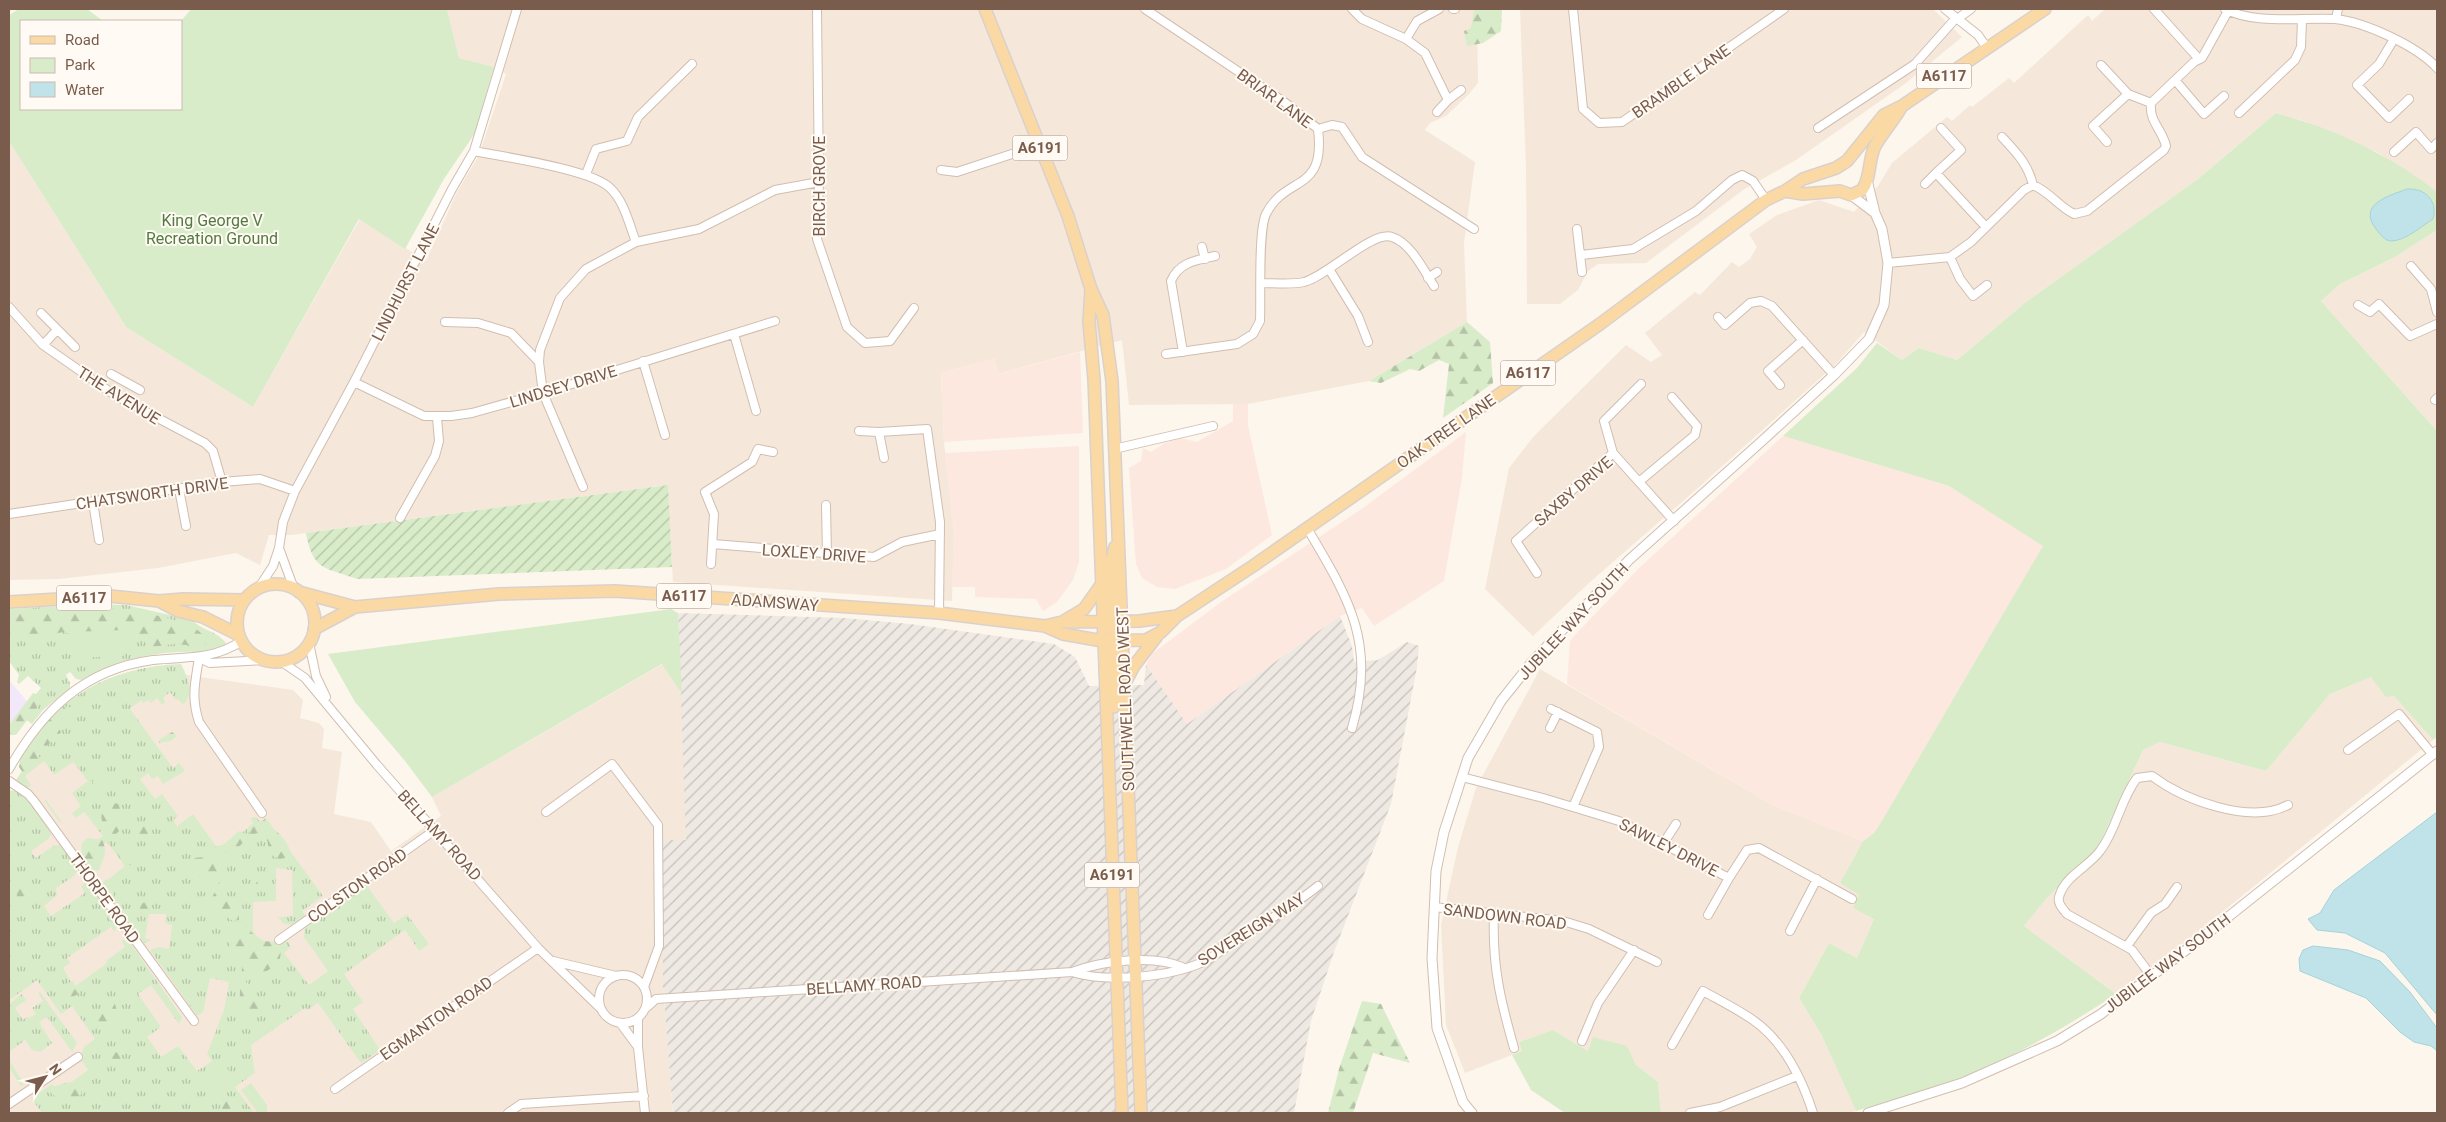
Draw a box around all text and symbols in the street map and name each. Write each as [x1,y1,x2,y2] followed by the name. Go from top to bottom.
[20,20,182,110] legend
[65,31,99,49] text: Road
[1628,40,1734,122] street label: BRAMBLE LANE
[65,56,96,74] text: Park
[1916,64,1972,88] road number: A6117
[1233,65,1316,132] street label: BRIAR LANE
[65,81,104,99] text: Water
[810,136,829,236] street label: BIRCH GROVE
[1012,136,1068,160] road number: A6191
[146,211,278,248] park label: King George V Recreation Ground
[368,220,443,344] street label: LINDHURST LANE
[1500,360,1556,386] road number: A6117
[507,361,619,412] street label: LINDSEY DRIVE
[74,362,164,428] street label: THE AVENUE
[1393,390,1499,473] street label: OAK TREE LANE
[1530,452,1616,530] street label: SAXBY DRIVE
[75,473,229,514] street label: CHATSWORTH DRIVE
[761,540,867,567] street label: LOXLEY DRIVE
[1514,559,1633,684] street label: JUBILEE WAY SOUTH
[656,584,712,608] road number: A6117
[56,586,112,610] road number: A6117
[730,590,820,615] street label: ADAMSWAY
[1113,606,1138,791] street label: SOUTHWELL ROAD WEST
[394,786,485,885] street label: BELLAMY ROAD
[1616,814,1722,881] street label: SAWLEY DRIVE
[304,844,411,927] street label: COLSTON ROAD
[66,850,144,947] street label: THORPE ROAD
[1084,862,1140,888] road number: A6191
[1194,889,1309,970] street label: SOVEREIGN WAY
[1442,900,1568,933] street label: SANDOWN ROAD
[2100,910,2234,1017] street label: JUBILEE WAY SOUTH
[376,972,496,1064] street label: EGMANTON ROAD
[806,972,922,999] street label: BELLAMY ROAD
[20,1052,70,1102] north arrow
[46,1061,65,1078] text: N

